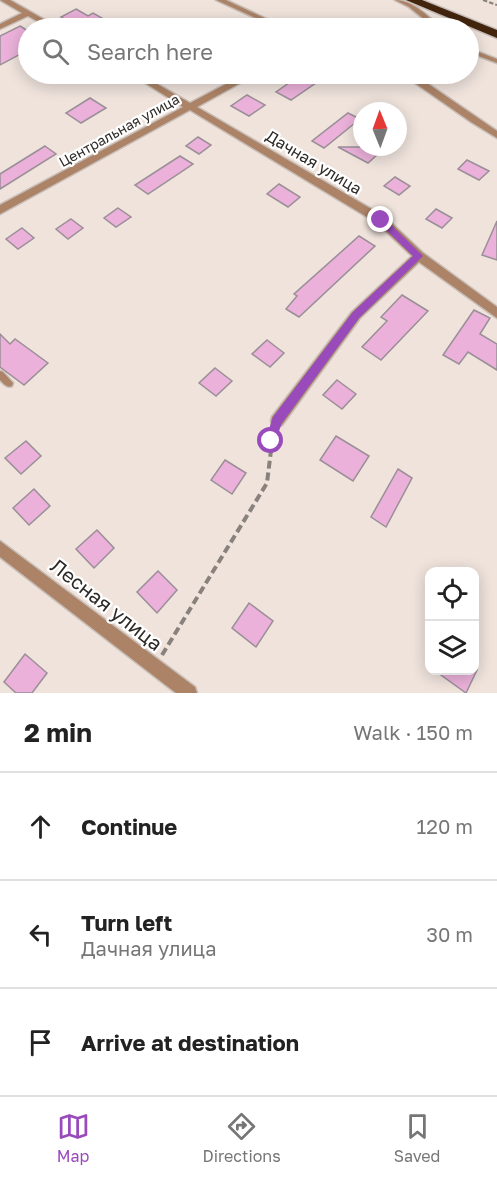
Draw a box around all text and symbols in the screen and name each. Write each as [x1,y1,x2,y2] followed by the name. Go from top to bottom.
[18,18,479,84] search box
[39,35,72,68] icon: search
[87,38,213,65] text: Search here
[56,90,182,170] street label: Центральная улица
[353,102,407,156] north arrow
[262,126,366,198] street label: Дачная улица
[367,206,393,232] route end
[257,427,283,453] route start
[46,553,168,655] street label: Лесная улица
[425,567,479,675] map controls
[425,567,479,621] button: locate
[425,621,479,675] button: layers
[24,717,92,748] text: 2 min
[353,720,473,744] text: Walk · 150 m
[24,810,57,843] icon: ahead
[81,813,177,840] text: Continue
[417,814,473,838] text: 120 m
[81,909,172,936] text: Turn left
[24,918,57,951] icon: left
[426,922,473,946] text: 30 m
[81,936,217,960] text: Дачная улица
[24,1026,57,1059] icon: arrive
[81,1029,299,1056] text: Arrive at destination
[57,1110,90,1166] tab: Map
[203,1110,281,1166] tab: Directions
[394,1110,440,1166] tab: Saved

